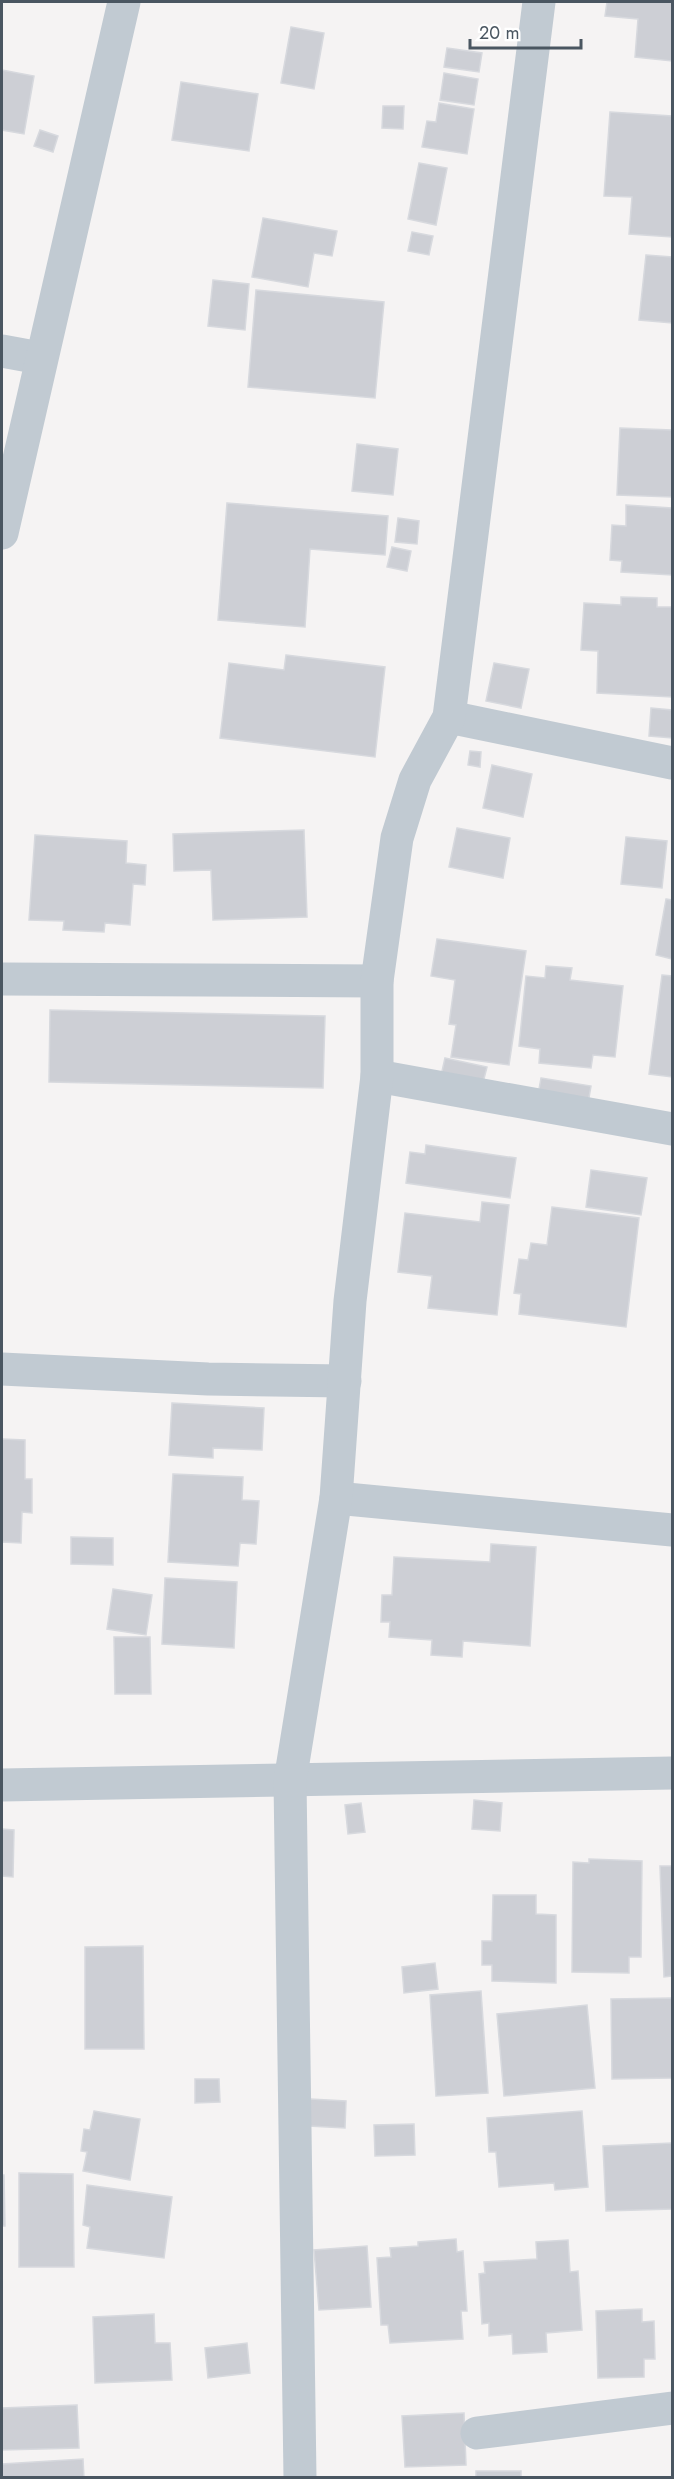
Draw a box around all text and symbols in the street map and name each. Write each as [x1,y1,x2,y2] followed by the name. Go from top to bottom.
[470,12,581,50] scale bar
[479,20,519,46] text: 20 m

